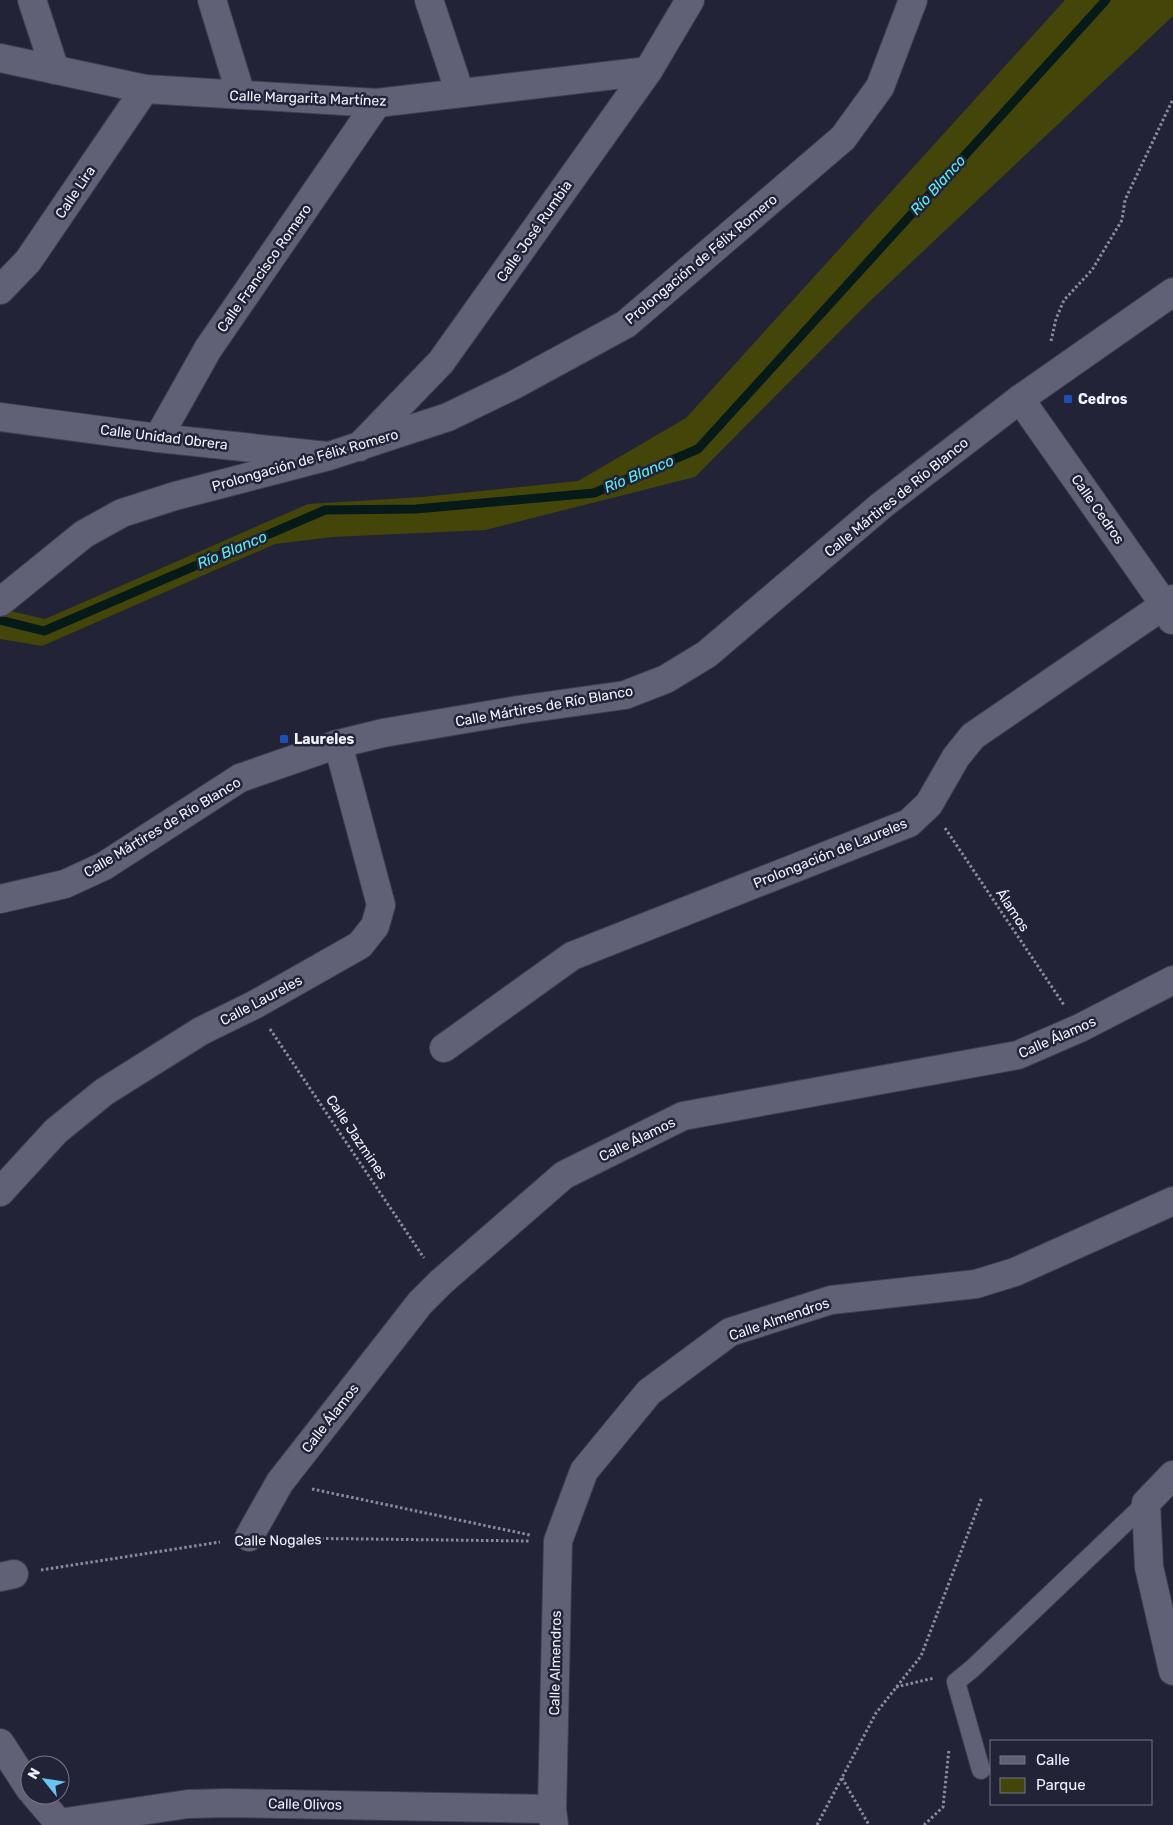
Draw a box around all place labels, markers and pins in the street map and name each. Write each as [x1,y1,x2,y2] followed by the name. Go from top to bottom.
[1078,391,1128,408] place label: Cedros
[1062,393,1074,405] marker: Cedros
[294,731,355,748] place label: Laureles
[278,733,290,745] marker: Laureles

